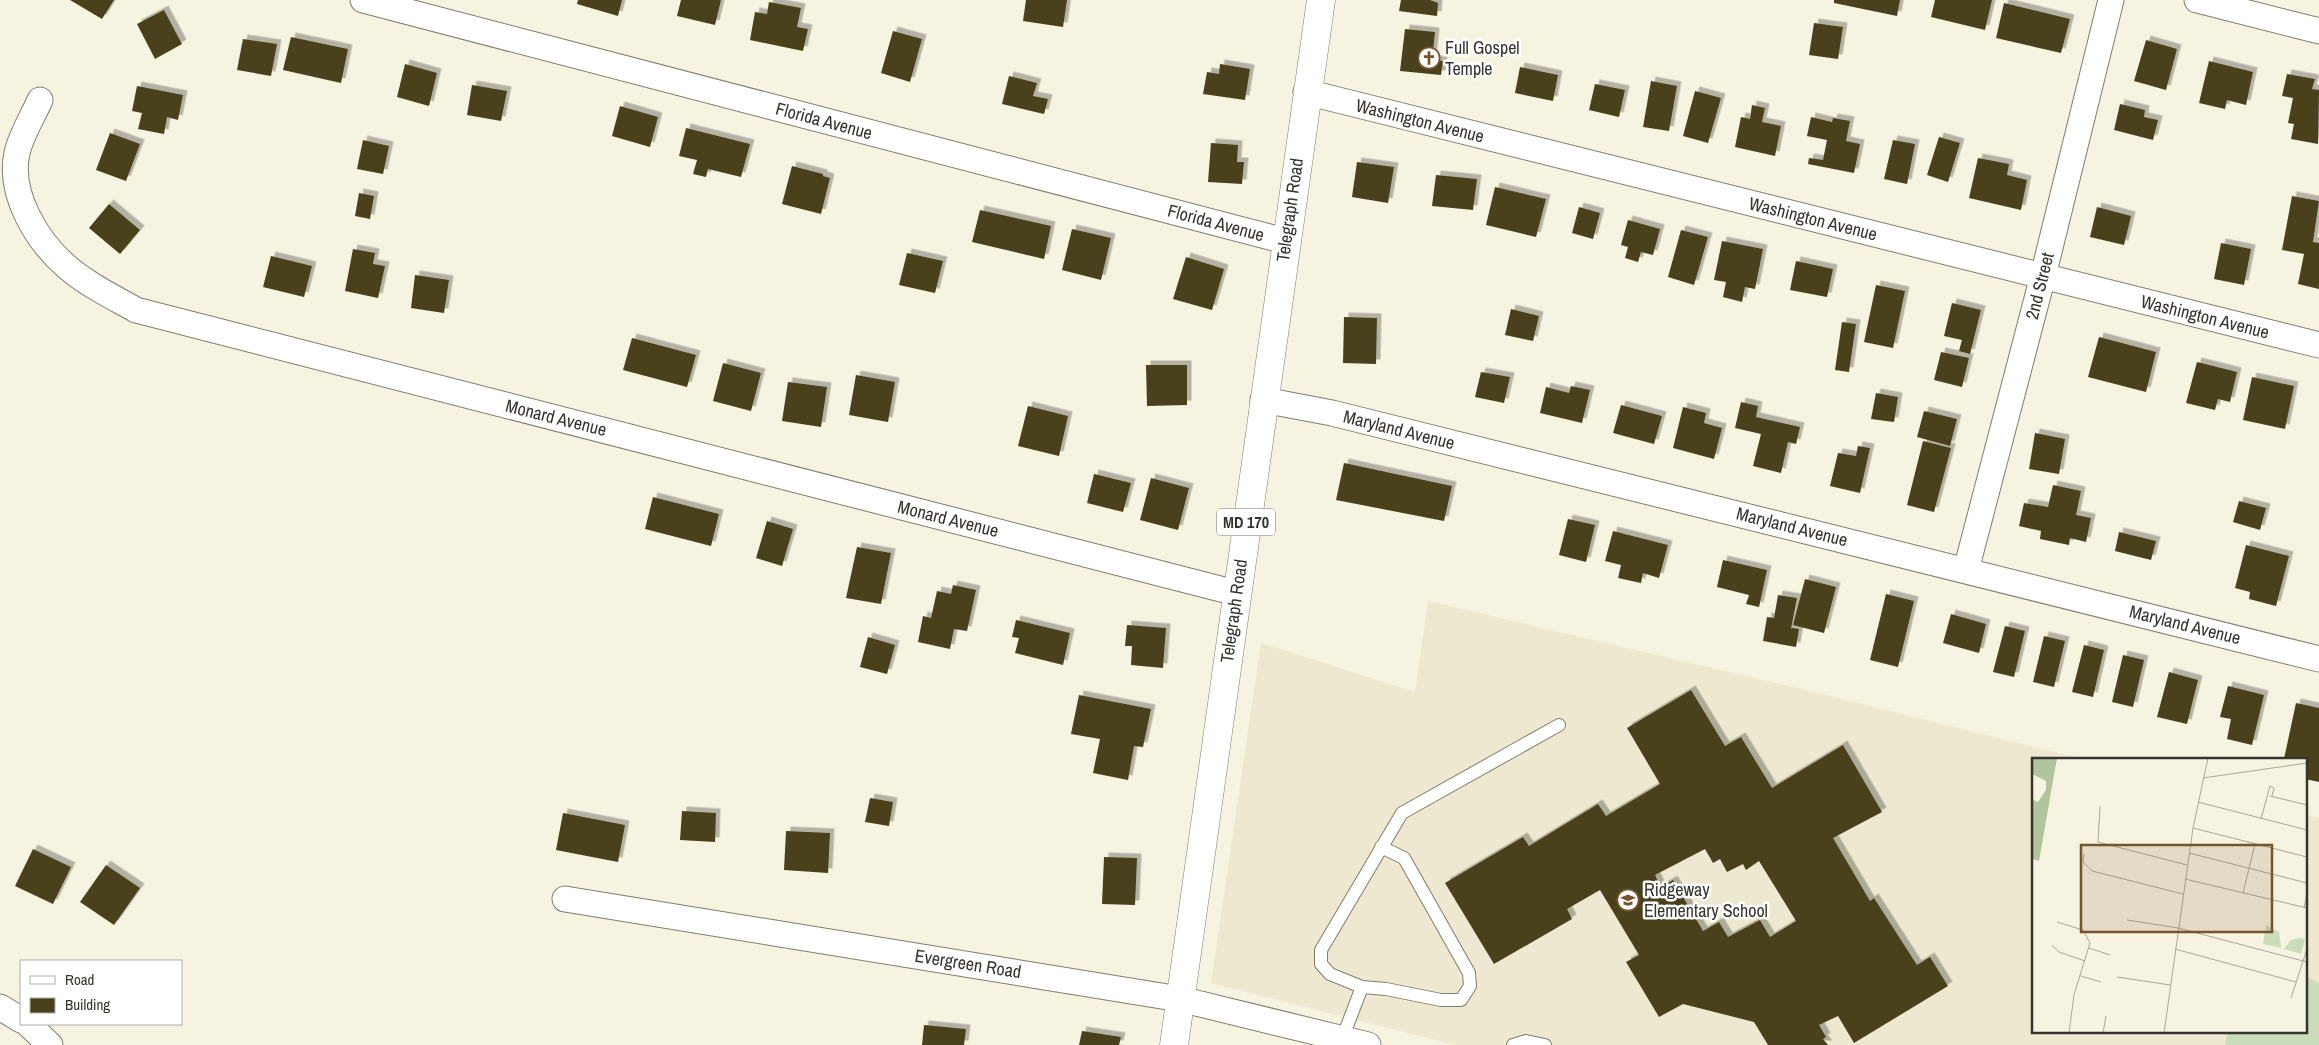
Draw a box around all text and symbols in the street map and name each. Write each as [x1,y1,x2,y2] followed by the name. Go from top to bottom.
[1445,35,1520,81] place label: Full Gospel Temple
[1417,46,1441,70] church icon: Full Gospel Temple
[1353,93,1487,149] street label: Washington Avenue
[773,96,875,145] street label: Florida Avenue
[1270,157,1309,263] street label: Telegraph Road
[1746,191,1880,247] street label: Washington Avenue
[1165,198,1267,247] street label: Florida Avenue
[2019,250,2060,322] street label: 2nd Street
[2138,289,2272,345] street label: Washington Avenue
[503,393,609,442] street label: Monard Avenue
[1341,404,1457,455] street label: Maryland Avenue
[895,494,1001,543] street label: Monard Avenue
[1734,501,1850,552] street label: Maryland Avenue
[1217,508,1275,536] road number: MD 170
[1214,558,1253,664] street label: Telegraph Road
[2127,599,2243,650] street label: Maryland Avenue
[2032,758,2306,1032] inset map
[1644,877,1768,923] place label: Ridgeway Elementary School
[1616,888,1640,912] school or university icon: Ridgeway Elementary School
[913,943,1023,984] street label: Evergreen Road
[20,960,182,1025] legend
[65,969,94,990] text: Road
[65,994,110,1015] text: Building

